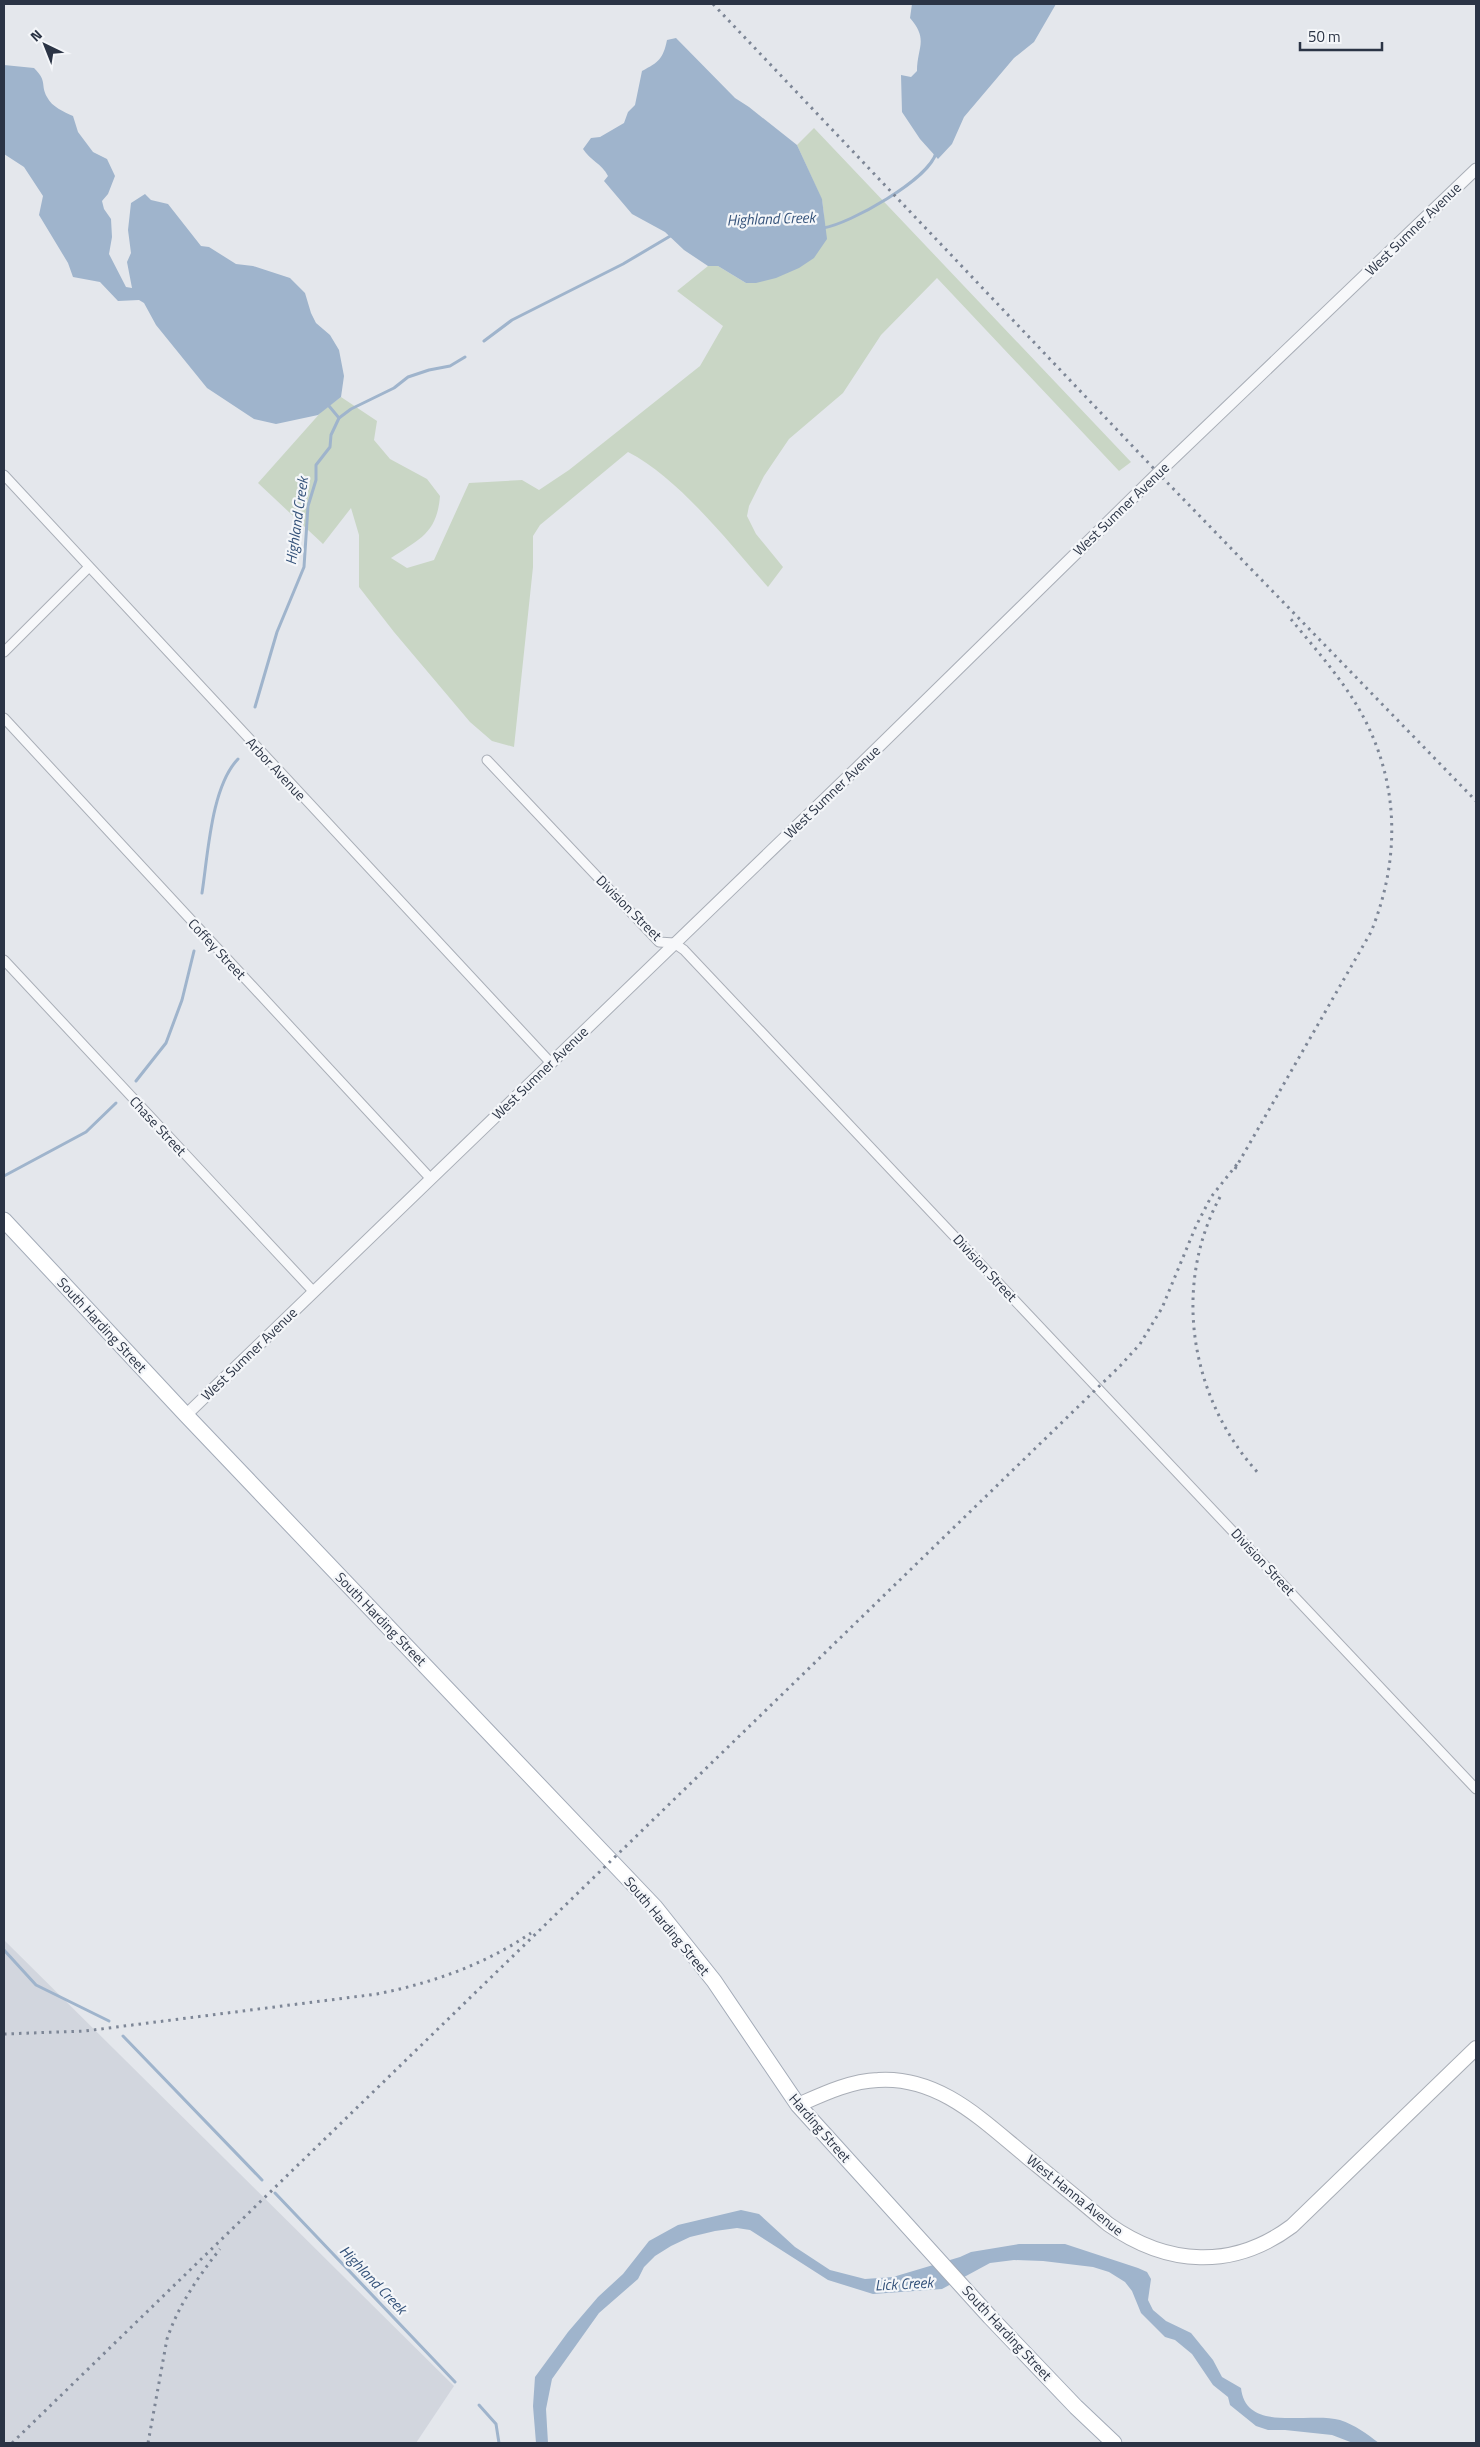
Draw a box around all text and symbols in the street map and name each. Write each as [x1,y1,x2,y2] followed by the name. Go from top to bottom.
[20,20,70,70] north arrow
[1300,20,1382,52] scale bar
[25,24,47,46] text: N
[1308,25,1341,48] text: 50 m
[1360,177,1466,280] street label: West Sumner Avenue
[726,205,818,232] water label: Highland Creek
[1068,457,1174,560] street label: West Sumner Avenue
[279,473,314,566] water label: Highland Creek
[242,732,311,805] street label: Arbor Avenue
[779,740,885,843] street label: West Sumner Avenue
[592,870,667,945] street label: Division Street
[183,913,251,984] street label: Coffey Street
[487,1021,593,1124] street label: West Sumner Avenue
[125,1091,192,1160] street label: Chase Street
[949,1229,1022,1306] street label: Division Street
[53,1272,152,1377] street label: South Harding Street
[196,1302,302,1405] street label: West Sumner Avenue
[1227,1523,1300,1600] street label: Division Street
[331,1567,432,1670] street label: South Harding Street
[620,1872,715,1980] street label: South Harding Street
[784,2089,856,2167] street label: Harding Street
[1022,2149,1128,2240] street label: West Hanna Avenue
[334,2240,414,2321] water label: Highland Creek
[874,2270,936,2297] water label: Lick Creek
[958,2280,1057,2385] street label: South Harding Street

